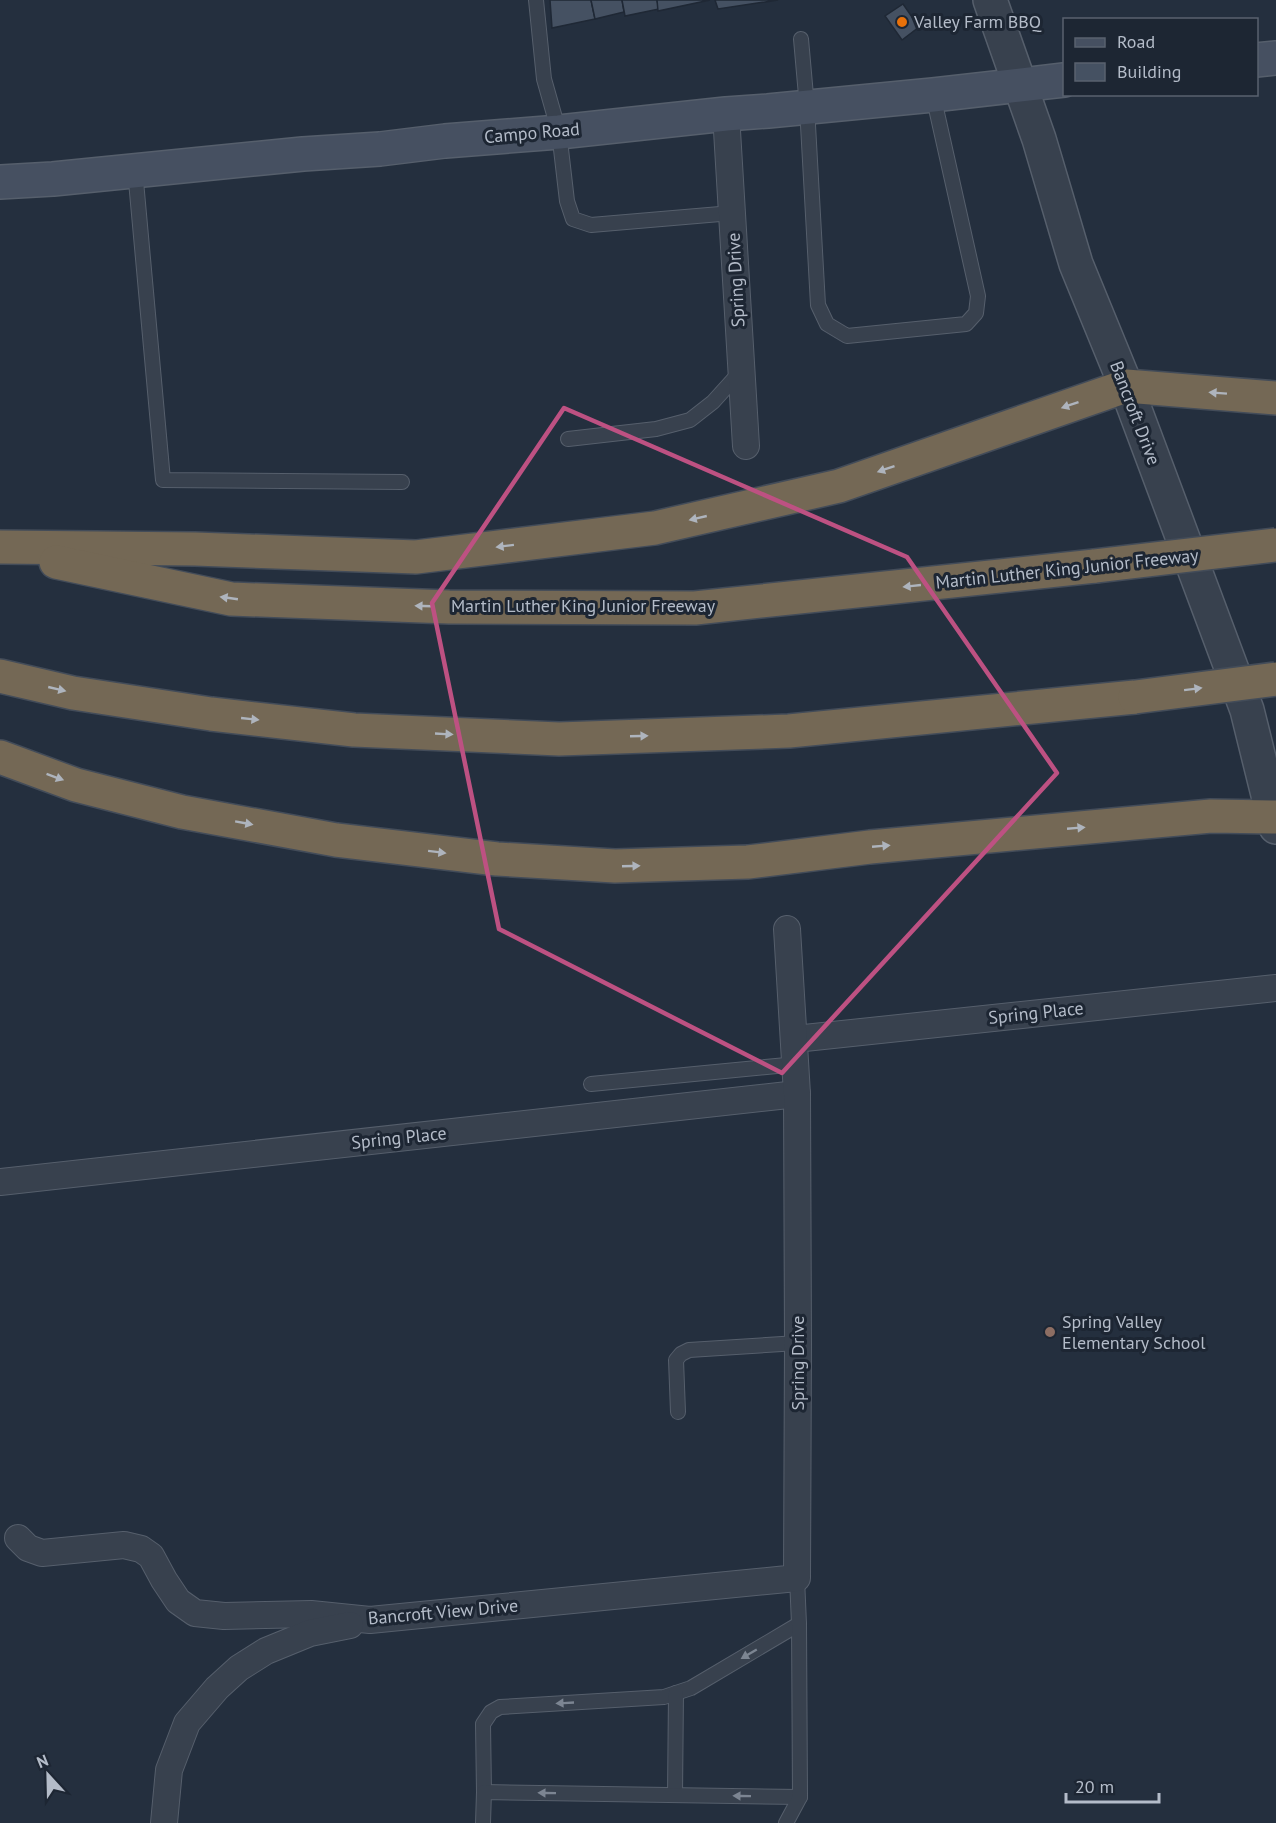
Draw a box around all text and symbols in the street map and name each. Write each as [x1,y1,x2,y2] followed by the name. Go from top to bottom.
[913,10,1042,33] place label: Valley Farm BBQ
[895,15,909,29] marker: Valley Farm BBQ
[1063,18,1258,96] legend
[1117,30,1155,53] text: Road
[1117,60,1181,83] text: Building
[483,117,581,148] street label: Campo Road
[722,232,749,328] street label: Spring Drive
[1105,358,1166,468] street label: Bancroft Drive
[1208,389,1227,398] one-way arrow
[1061,401,1079,411] one-way arrow
[877,465,895,475] one-way arrow
[689,514,707,524] one-way arrow
[495,541,514,551] one-way arrow
[934,543,1200,594] street label: Martin Luther King Junior Freeway
[902,581,921,591] one-way arrow
[220,593,239,602] one-way arrow
[451,594,716,617] street label: Martin Luther King Junior Freeway
[414,602,433,611] one-way arrow
[48,685,66,695] one-way arrow
[1184,685,1203,694] one-way arrow
[240,714,259,723] one-way arrow
[435,729,454,738] one-way arrow
[629,731,648,741] one-way arrow
[46,773,64,783] one-way arrow
[235,819,254,828] one-way arrow
[1066,823,1085,833] one-way arrow
[872,841,891,851] one-way arrow
[427,847,446,857] one-way arrow
[622,861,641,870] one-way arrow
[987,996,1085,1029] street label: Spring Place
[350,1121,448,1154] street label: Spring Place
[1062,1310,1206,1354] place label: Spring Valley Elementary School
[786,1316,809,1410] street label: Spring Drive
[1043,1325,1057,1339] marker: Spring Valley Elementary School
[367,1593,519,1630] street label: Bancroft View Drive
[741,1648,757,1659] one-way arrow
[556,1699,575,1708] one-way arrow
[18,1745,78,1805] north arrow
[34,1750,51,1772] text: N
[1066,1766,1159,1804] scale bar
[1075,1775,1114,1798] text: 20 m
[537,1788,556,1798] one-way arrow
[732,1791,751,1801] one-way arrow

